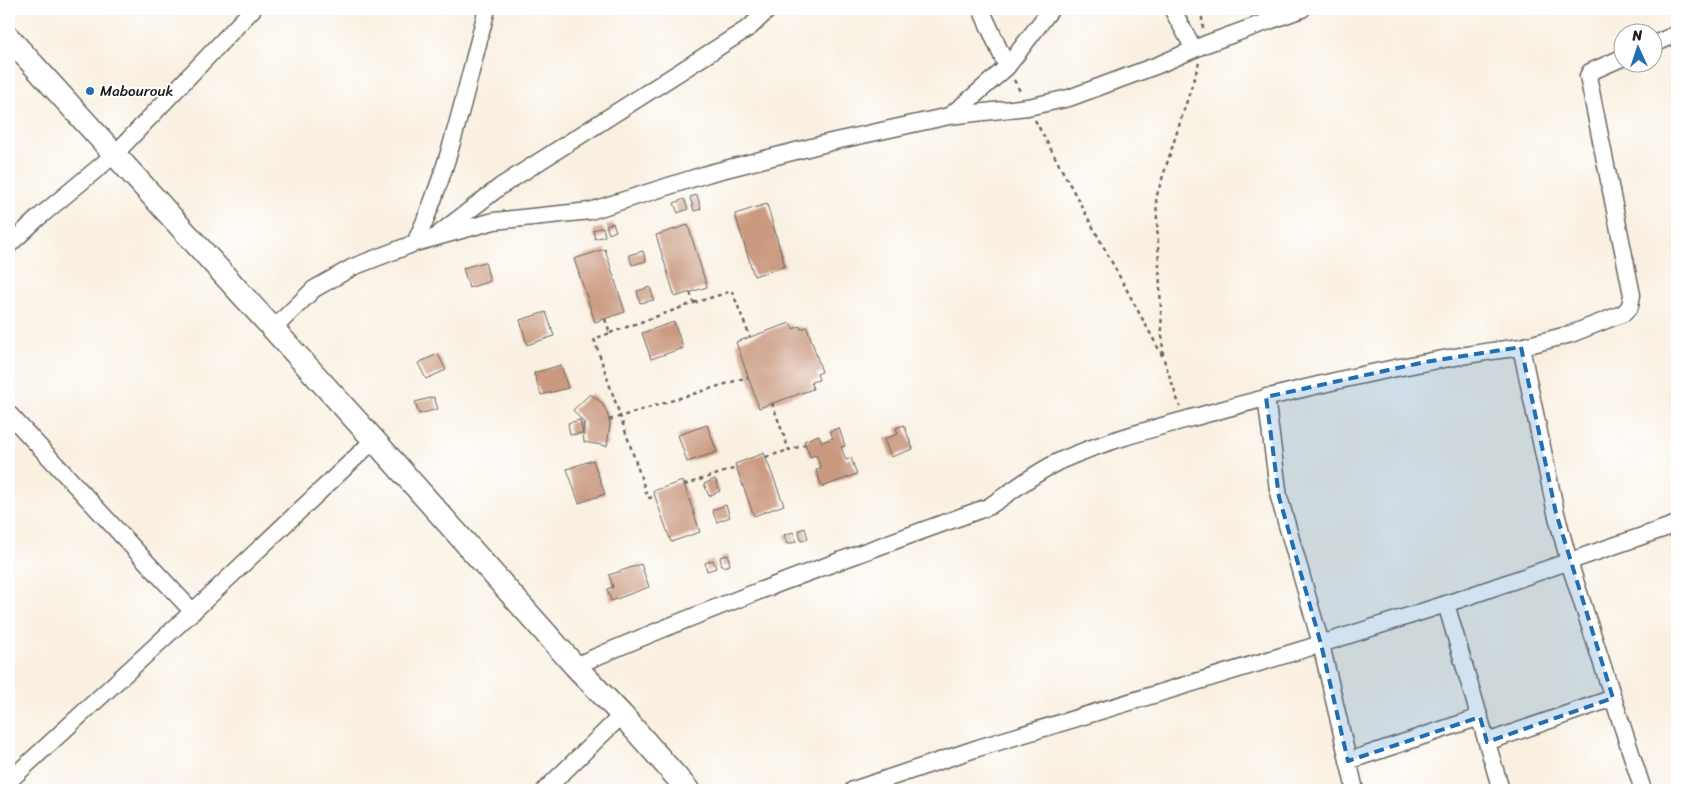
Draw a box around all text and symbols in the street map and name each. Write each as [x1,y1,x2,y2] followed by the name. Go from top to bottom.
[1614,22,1664,72] north arrow
[1631,23,1643,48] text: N
[100,78,173,104] place label: Mabourouk
[84,85,96,97] marker: Mabourouk

